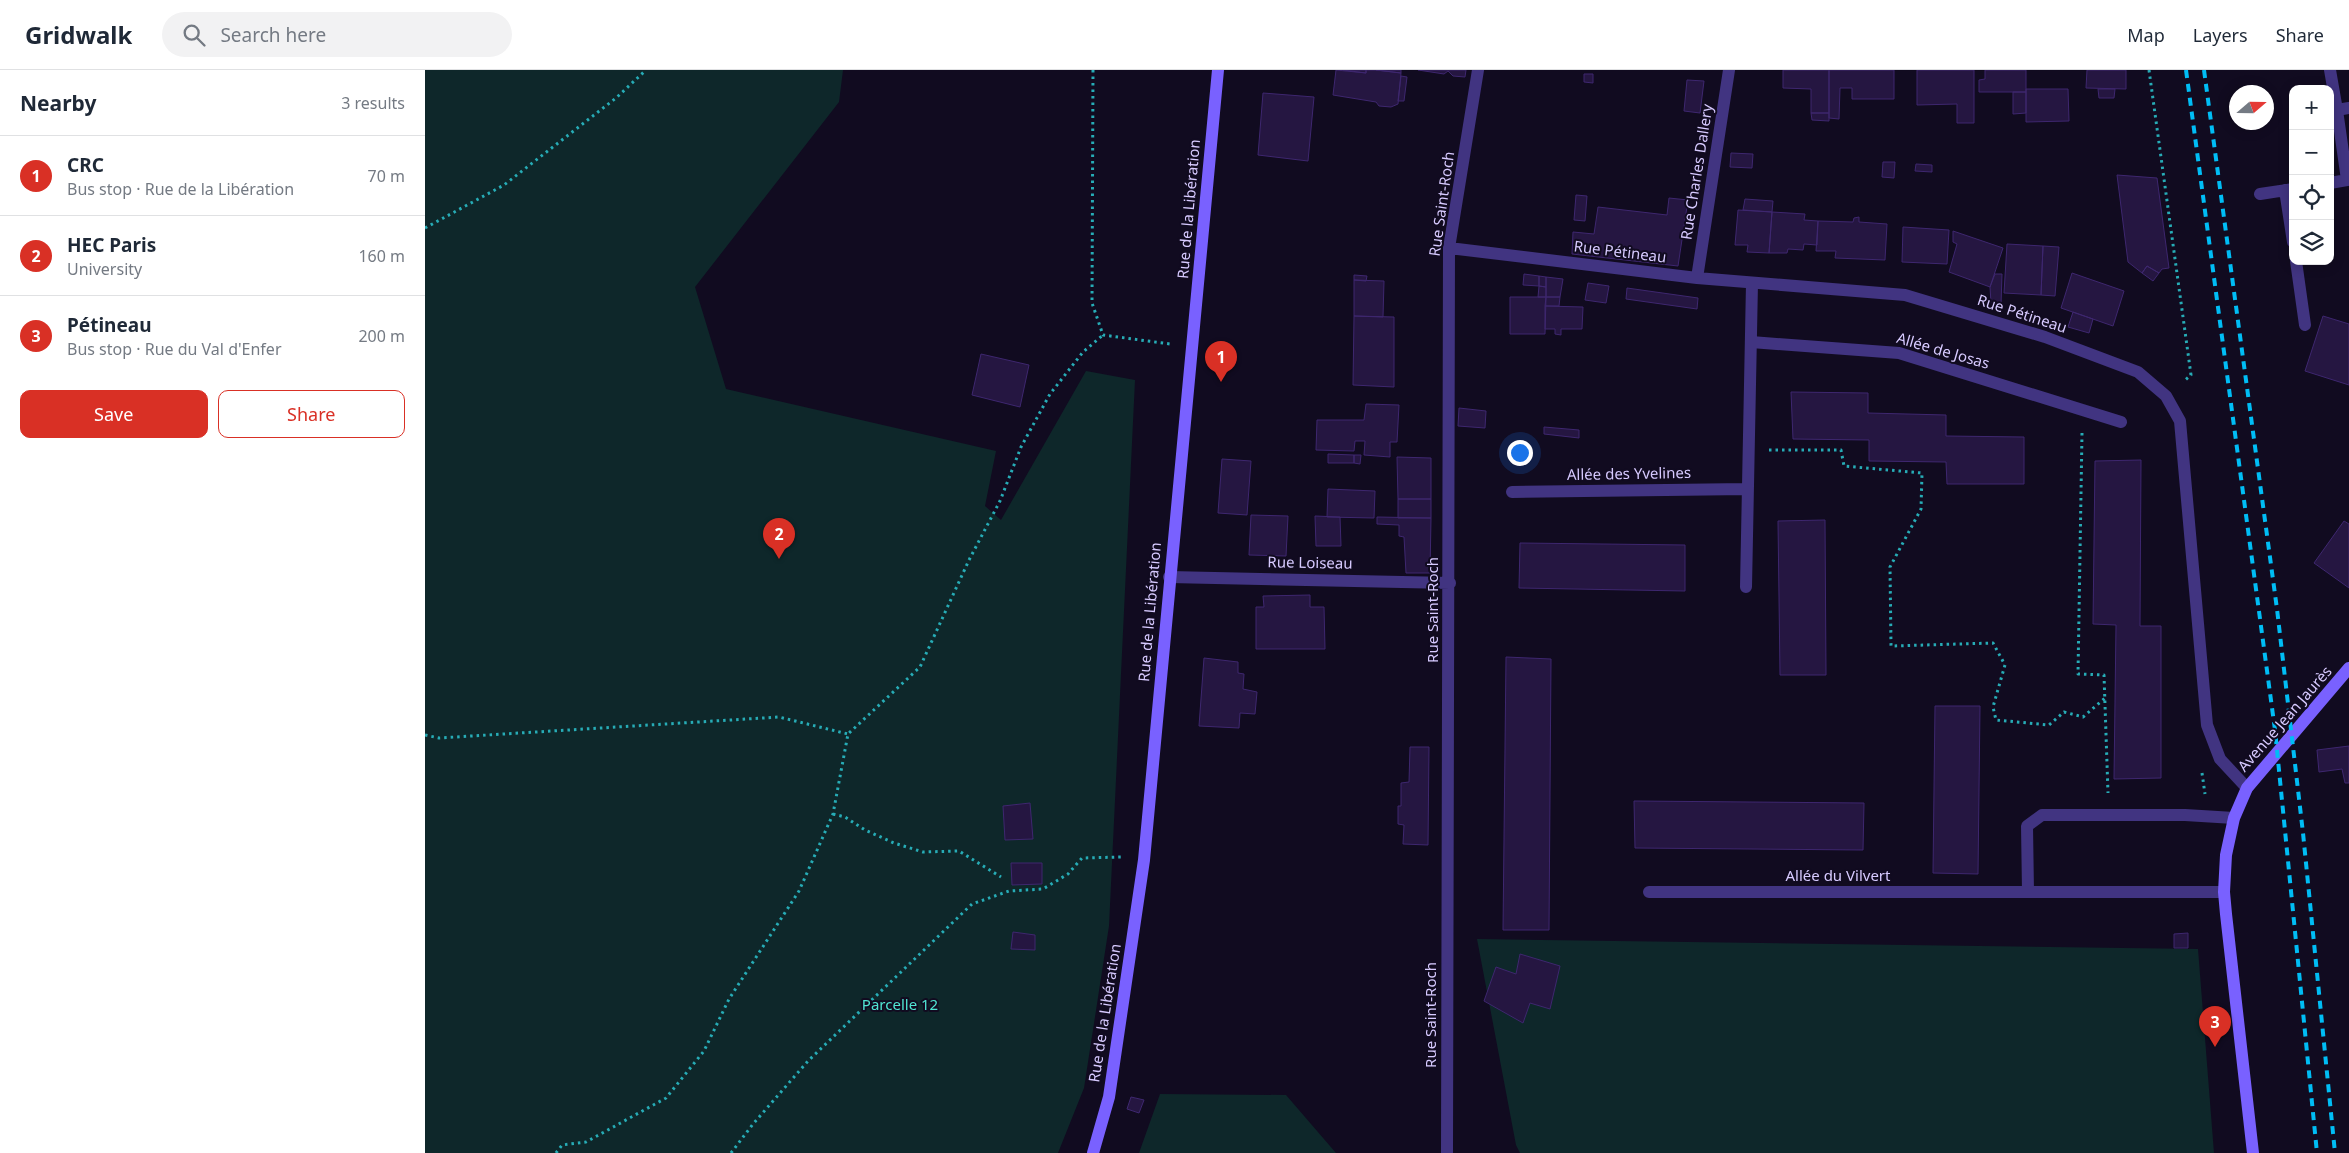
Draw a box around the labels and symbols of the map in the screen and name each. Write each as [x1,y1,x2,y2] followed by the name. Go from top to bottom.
[2229,85,2274,130] north arrow
[1675,102,1717,241] street label: Rue Charles Dallery
[1172,138,1204,280] street label: Rue de la Libération
[1424,150,1458,258] street label: Rue Saint-Roch
[1573,235,1668,267] street label: Rue Pétineau
[1975,289,2070,337] street label: Rue Pétineau
[1895,327,1992,373] street label: Allée de Josas
[1205,341,1237,382] pin: 1
[1507,440,1533,466] your location
[1567,462,1691,484] street label: Allée des Yvelines
[763,518,795,559] pin: 2
[1133,541,1165,683] street label: Rue de la Libération
[1267,551,1353,573] street label: Rue Loiseau
[1422,557,1442,663] street label: Rue Saint-Roch
[2233,661,2336,775] street label: Avenue Jean Jaurès
[1786,865,1891,885] street label: Allée du Vilvert
[1083,942,1125,1084] street label: Rue de la Libération
[1420,962,1440,1068] street label: Rue Saint-Roch
[862,994,938,1014] park label: Parcelle 12
[2199,1006,2231,1047] pin: 3

